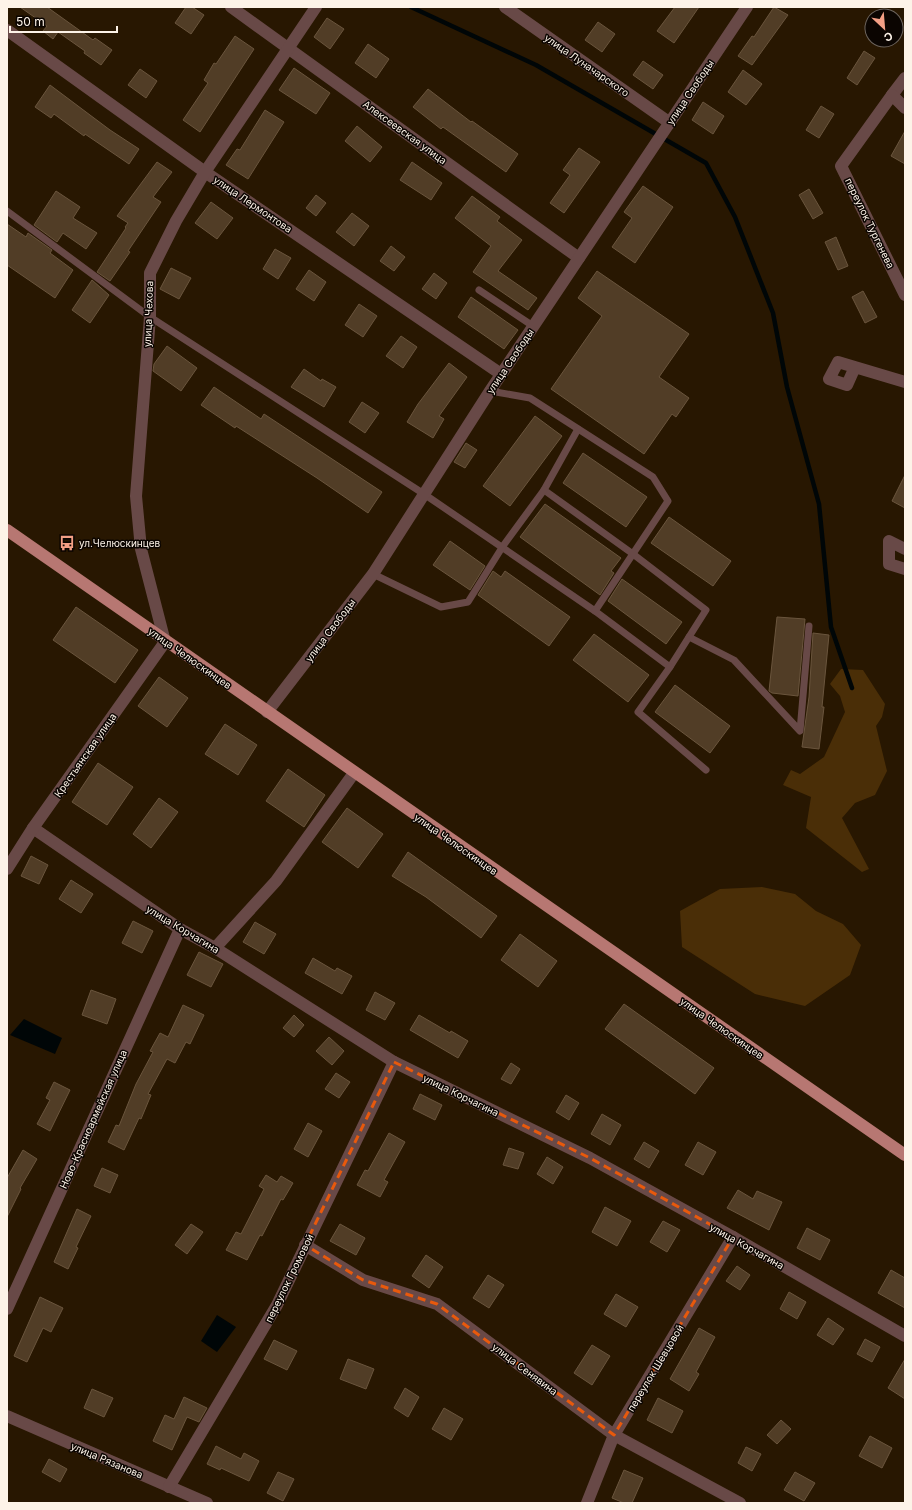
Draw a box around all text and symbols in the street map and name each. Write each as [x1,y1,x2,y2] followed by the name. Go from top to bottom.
[10,8,117,34] scale bar
[864,8,904,48] north arrow
[16,14,45,29] text: 50 m
[882,29,895,45] text: С
[542,31,632,99] street label: улица Луначарского
[664,57,716,127] street label: улица Свободы
[361,98,449,166] street label: Алексеевская улица
[211,173,295,235] street label: улица Лермонтова
[843,176,897,270] street label: переулок Тургенева
[141,281,155,347] street label: улица Чехова
[484,326,536,396] street label: улица Свободы
[58,534,76,552] bus stop icon: ул.Челюскинцев
[79,537,161,549] place label: ул.Челюскинцев
[302,596,358,664] street label: улица Свободы
[146,625,234,691] street label: улица Челюскинцев
[51,711,119,799] street label: Крестьянская улица
[412,811,500,877] street label: улица Челюскинцев
[144,902,222,956] street label: улица Корчагина
[678,995,766,1061] street label: улица Челюскинцев
[57,1048,129,1190] street label: Ново-Красноармейская улица
[421,1071,501,1119] street label: улица Корчагина
[708,1221,786,1271] street label: улица Корчагина
[262,1232,316,1324] street label: переулок Громовой
[624,1322,686,1414] street label: переулок Шевцовой
[490,1340,560,1398] street label: улица Сенявина
[69,1439,145,1481] street label: улица Рязанова

